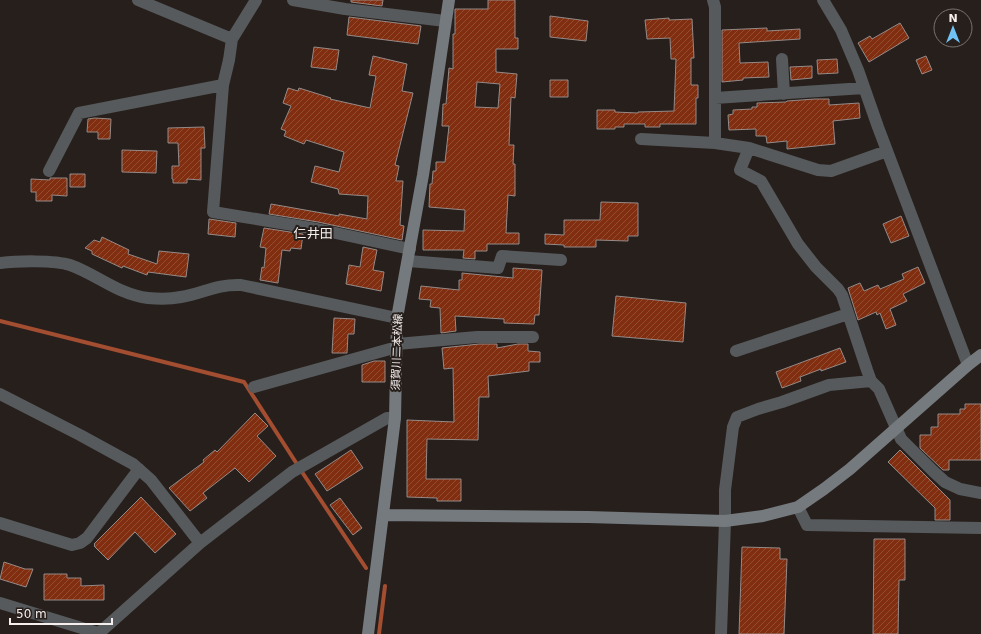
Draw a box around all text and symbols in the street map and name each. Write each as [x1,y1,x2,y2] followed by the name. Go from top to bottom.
[933,8,973,48] north arrow
[948,12,958,25] text: N
[293,226,333,241] district label: 仁井田
[389,313,405,391] street label: 須賀川二本松線
[10,600,112,626] scale bar
[16,607,47,621] text: 50 m

